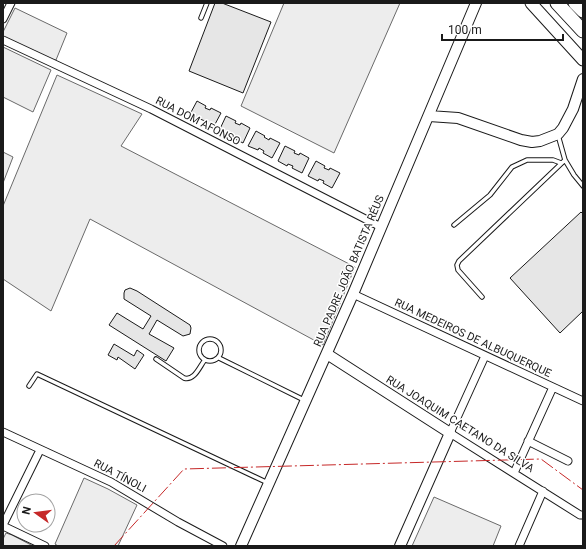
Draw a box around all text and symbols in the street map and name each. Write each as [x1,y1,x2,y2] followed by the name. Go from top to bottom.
[442,16,563,42] scale bar
[448,23,482,37] text: 100 m
[153,94,243,148] street label: RUA DOM AFONSO
[311,193,387,349] street label: RUA PADRE JOÃO BATISTA RÉUS
[392,296,554,380] street label: RUA MEDEIROS DE ALBUQUERQUE
[384,373,537,475] street label: RUA JOAQUIM CAETANO DA SILVA
[92,457,148,495] street label: RUA TÍNOLI
[16,493,56,533] north arrow
[20,505,34,516] text: N

